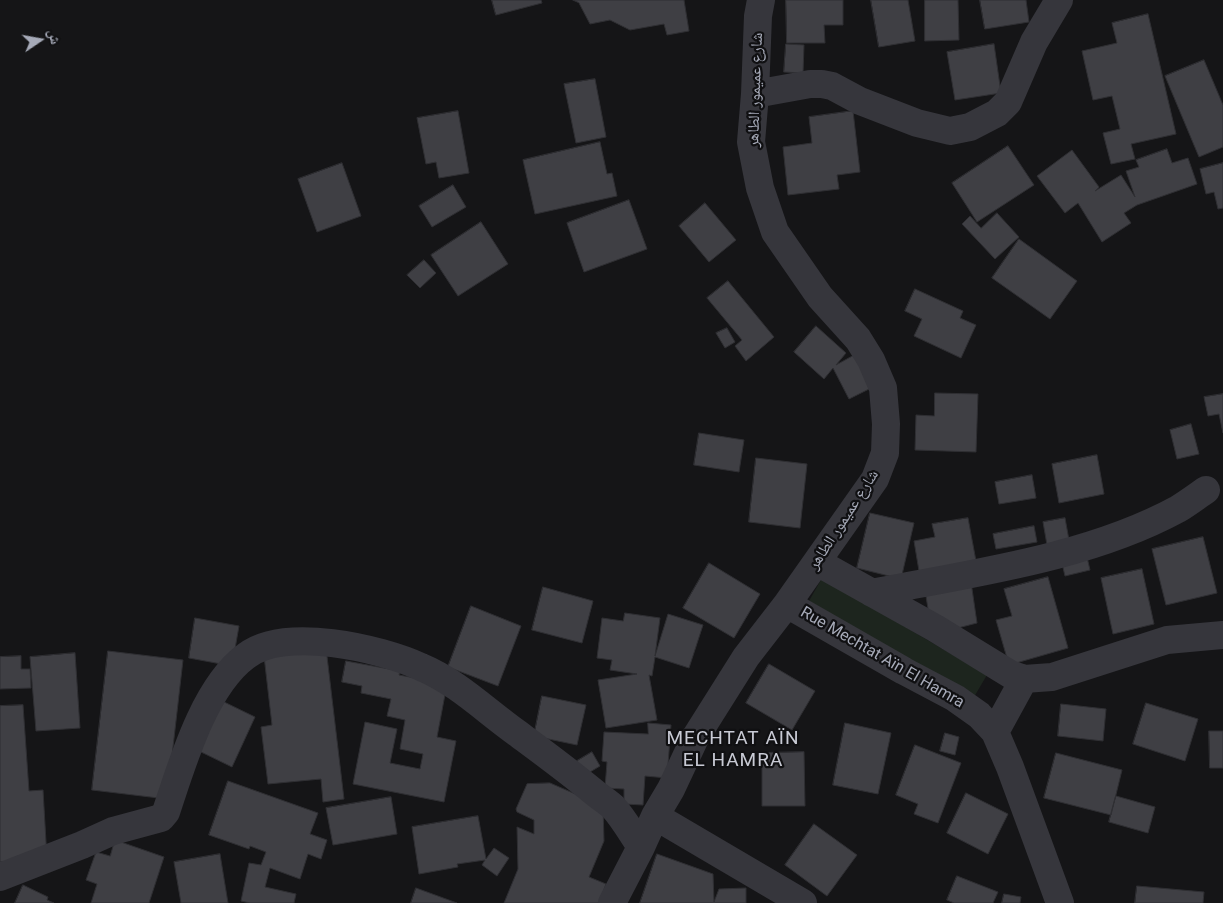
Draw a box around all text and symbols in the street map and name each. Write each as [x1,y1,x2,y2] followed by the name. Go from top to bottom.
[15,15,65,65] north arrow
[45,28,64,46] text: ش
[744,32,768,148] street label: شارع عميمور الطاهر
[805,467,883,573] street label: شارع عميمور الطاهر
[797,603,967,713] street label: Rue Mechtat Aïn El Hamra
[665,728,801,772] district label: MECHTAT AÏN EL HAMRA

